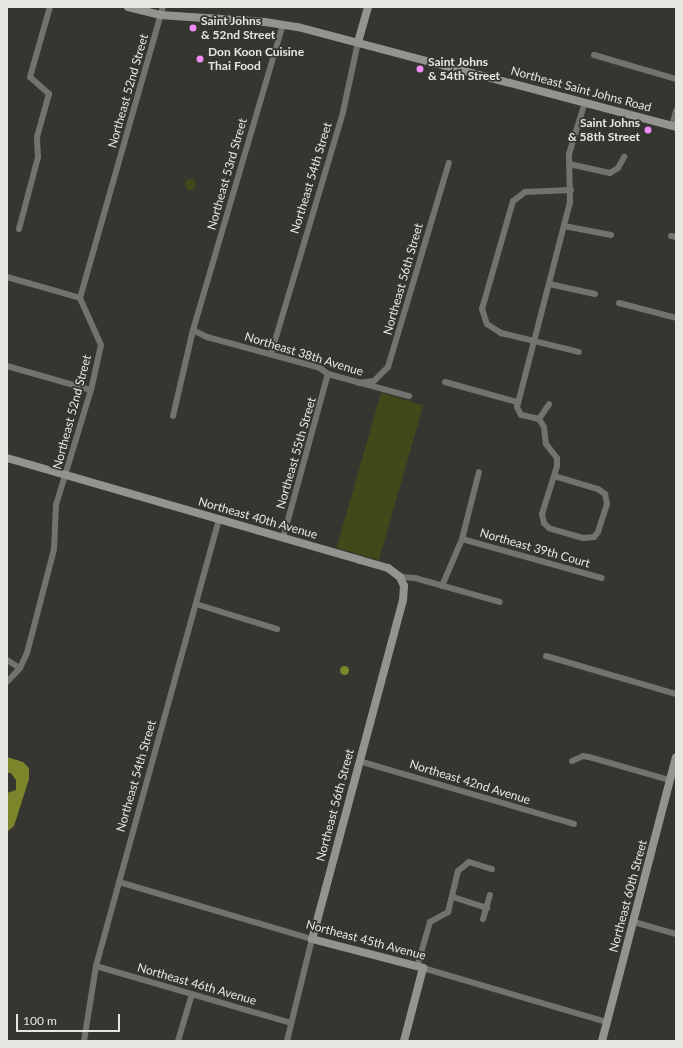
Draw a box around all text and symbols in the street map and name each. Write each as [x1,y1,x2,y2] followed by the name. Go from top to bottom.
[201,14,275,42] place label: Saint Johns & 52nd Street
[188,23,198,33] marker: Saint Johns & 52nd Street
[105,32,151,150] street label: Northeast 52nd Street
[208,45,304,73] place label: Don Koon Cuisine Thai Food
[195,54,205,64] marker: Don Koon Cuisine Thai Food
[428,55,500,83] place label: Saint Johns & 54th Street
[509,63,653,115] street label: Northeast Saint Johns Road
[415,64,425,74] marker: Saint Johns & 54th Street
[568,116,640,144] place label: Saint Johns & 58th Street
[204,117,250,231] street label: Northeast 53rd Street
[287,121,335,235] street label: Northeast 54th Street
[643,125,653,135] marker: Saint Johns & 58th Street
[380,221,426,337] street label: Northeast 56th Street
[243,329,365,379] street label: Northeast 38th Avenue
[50,353,94,471] street label: Northeast 52nd Street
[273,395,319,511] street label: Northeast 55th Street
[197,494,319,542] street label: Northeast 40th Avenue
[478,525,592,571] street label: Northeast 39th Court
[113,718,159,834] street label: Northeast 54th Street
[313,747,357,863] street label: Northeast 56th Street
[408,757,532,807] street label: Northeast 42nd Avenue
[606,838,650,954] street label: Northeast 60th Street
[304,917,428,963] street label: Northeast 45th Avenue
[136,960,258,1008] street label: Northeast 46th Avenue
[18,1006,122,1032] scale bar
[23,1013,57,1028] text: 100 m

